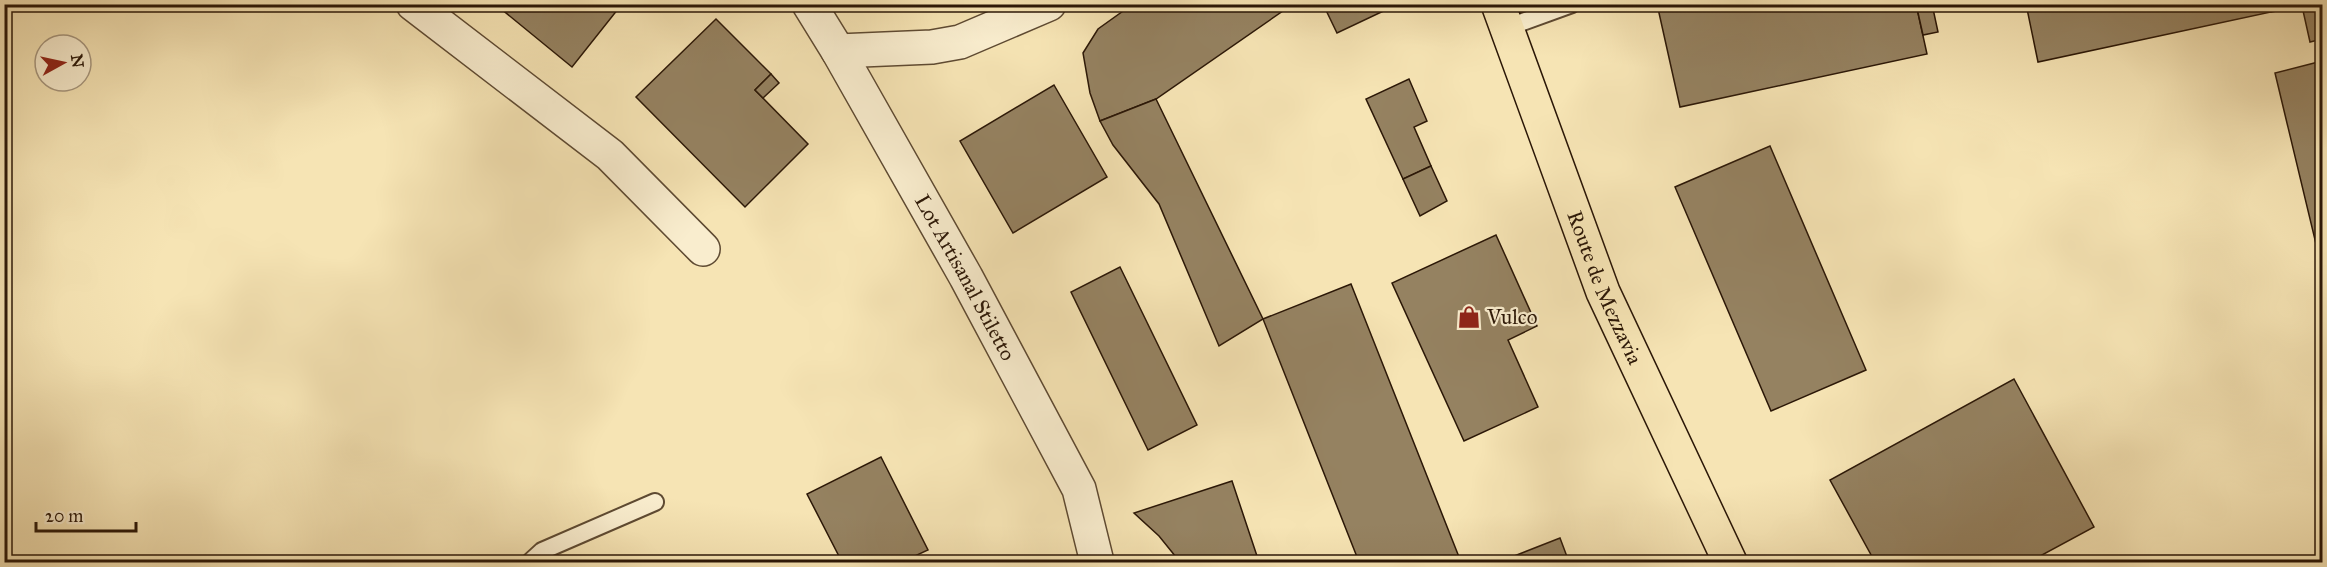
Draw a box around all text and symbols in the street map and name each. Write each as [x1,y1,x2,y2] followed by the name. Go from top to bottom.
[33,33,93,93] north arrow
[67,53,88,69] text: N
[909,190,1021,365] street label: Lot Artisanal Stiletto
[1561,207,1648,369] street label: Route de Mezzavia
[1456,304,1482,330] shop icon: Vulco
[1486,304,1538,330] place label: Vulco
[36,495,136,533] scale bar
[45,505,83,527] text: 20 m

